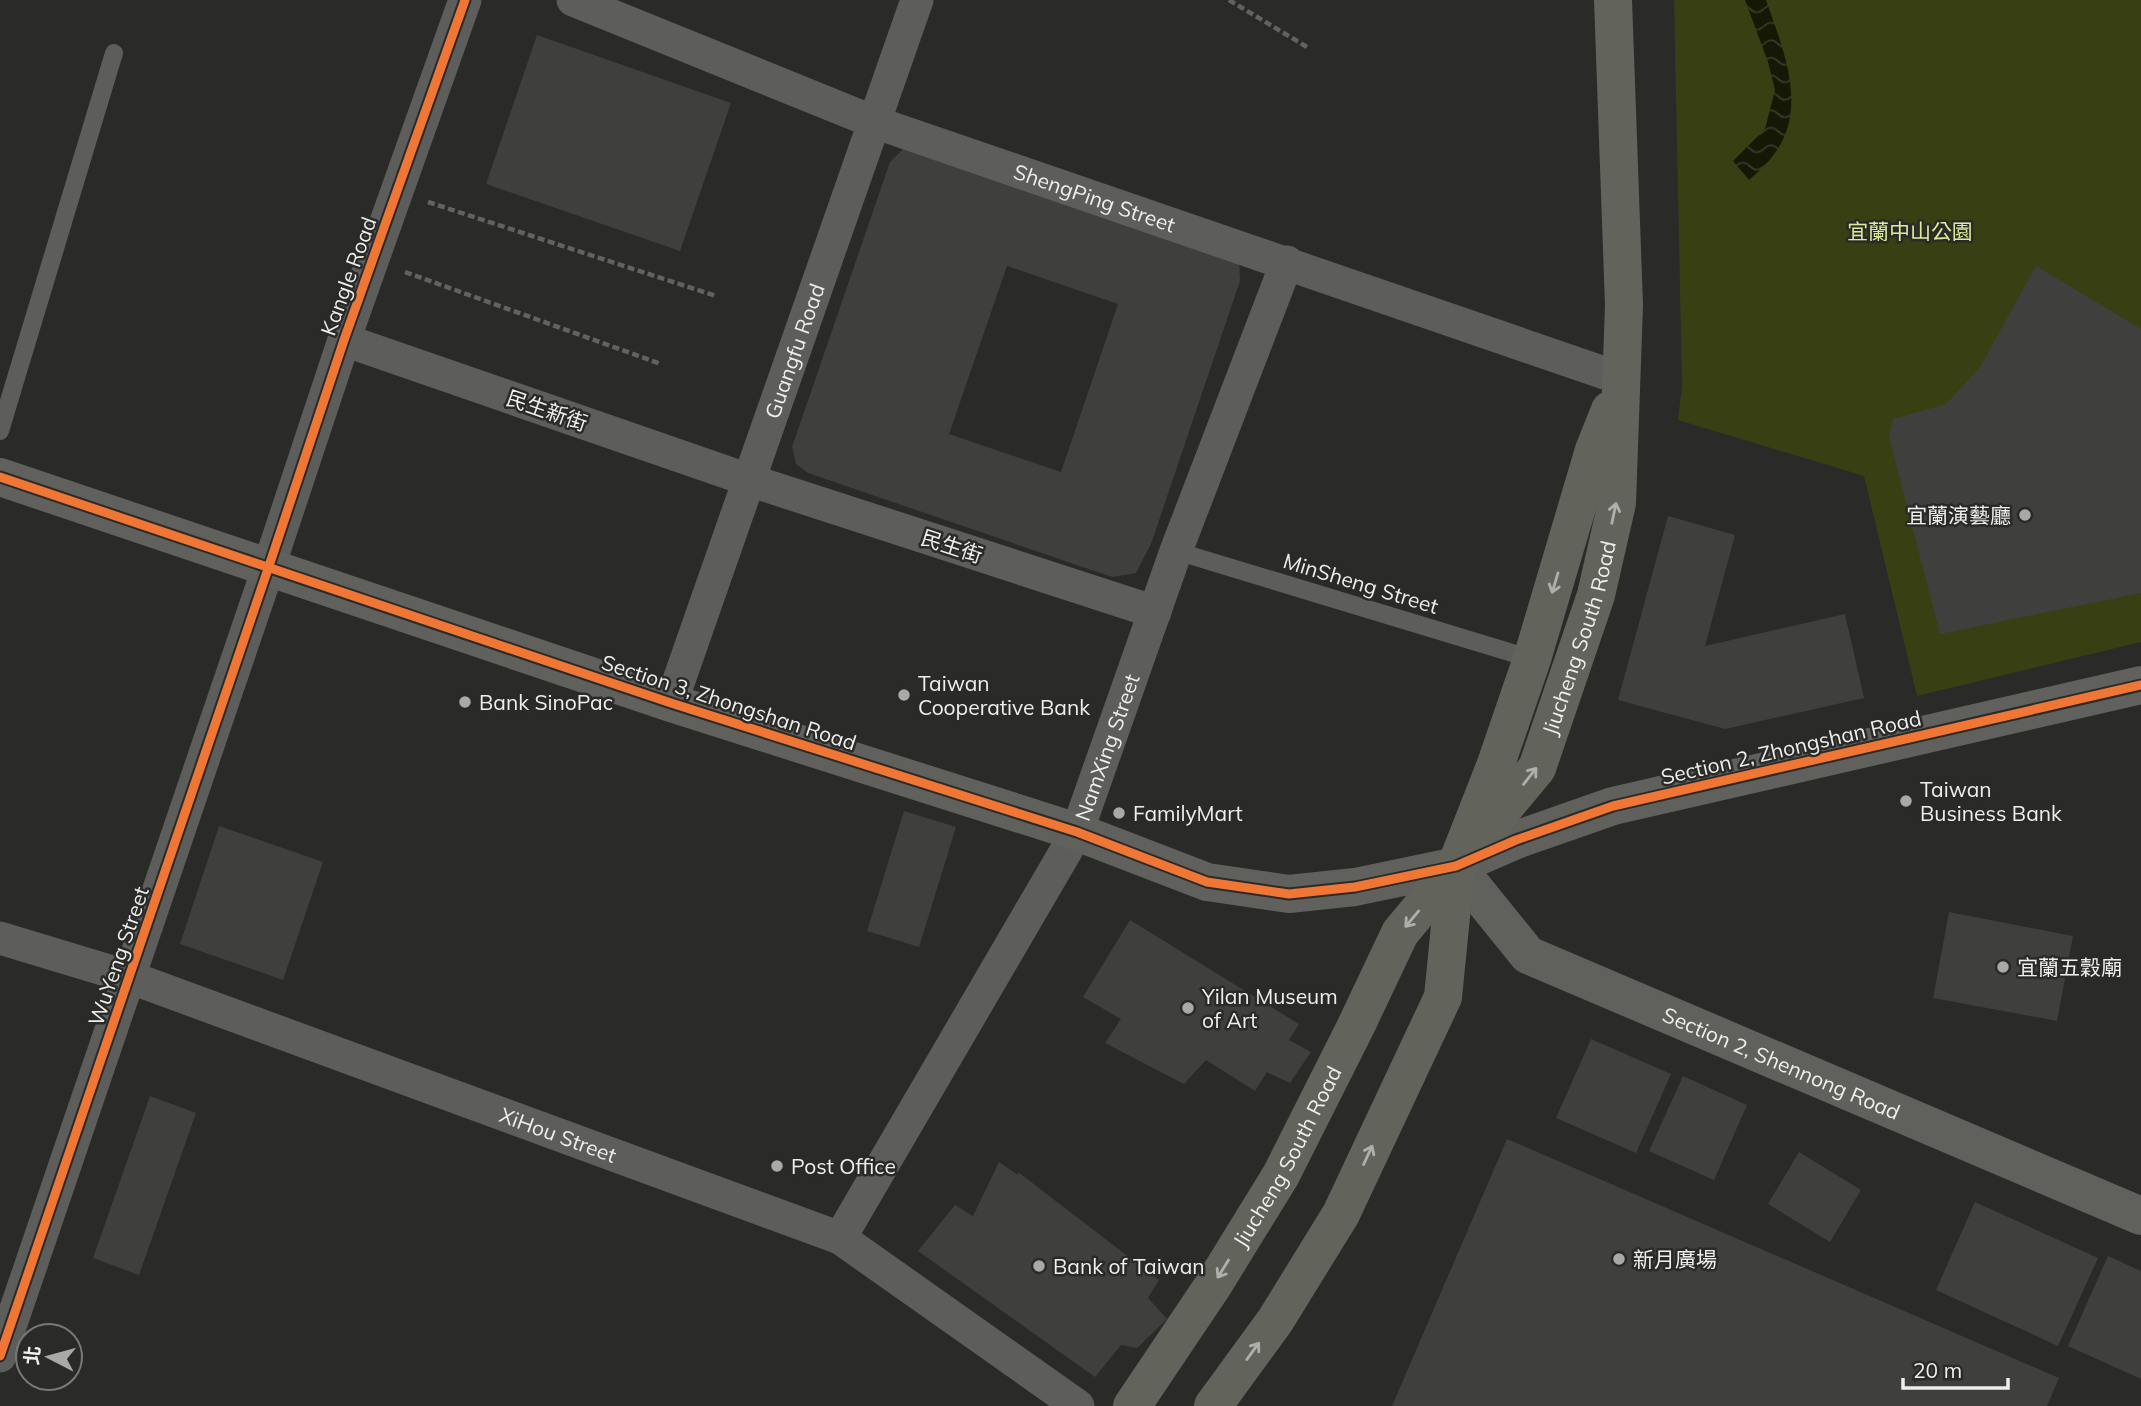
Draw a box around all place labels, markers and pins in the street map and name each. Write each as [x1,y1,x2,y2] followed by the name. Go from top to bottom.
[1906,502,2011,528] place label: 宜蘭演藝廳
[2017,507,2033,523] marker: 宜蘭演藝廳
[918,670,1090,720] place label: Taiwan Cooperative Bank
[896,687,912,703] marker: Taiwan Cooperative Bank
[479,689,613,715] place label: Bank SinoPac
[457,694,473,710] marker: Bank SinoPac
[1920,776,2062,826] place label: Taiwan Business Bank
[1898,793,1914,809] marker: Taiwan Business Bank
[1133,800,1243,826] place label: FamilyMart
[1111,805,1127,821] marker: FamilyMart
[2017,954,2122,980] place label: 宜蘭五穀廟
[1995,959,2011,975] marker: 宜蘭五穀廟
[1201,983,1338,1033] place label: Yilan Museum of Art
[1180,1000,1196,1016] marker: Yilan Museum of Art
[791,1153,896,1179] place label: Post Office
[769,1158,785,1174] marker: Post Office
[1633,1246,1717,1272] place label: 新月廣場
[1611,1251,1627,1267] marker: 新月廣場
[1053,1253,1205,1279] place label: Bank of Taiwan
[1031,1258,1047,1274] marker: Bank of Taiwan

